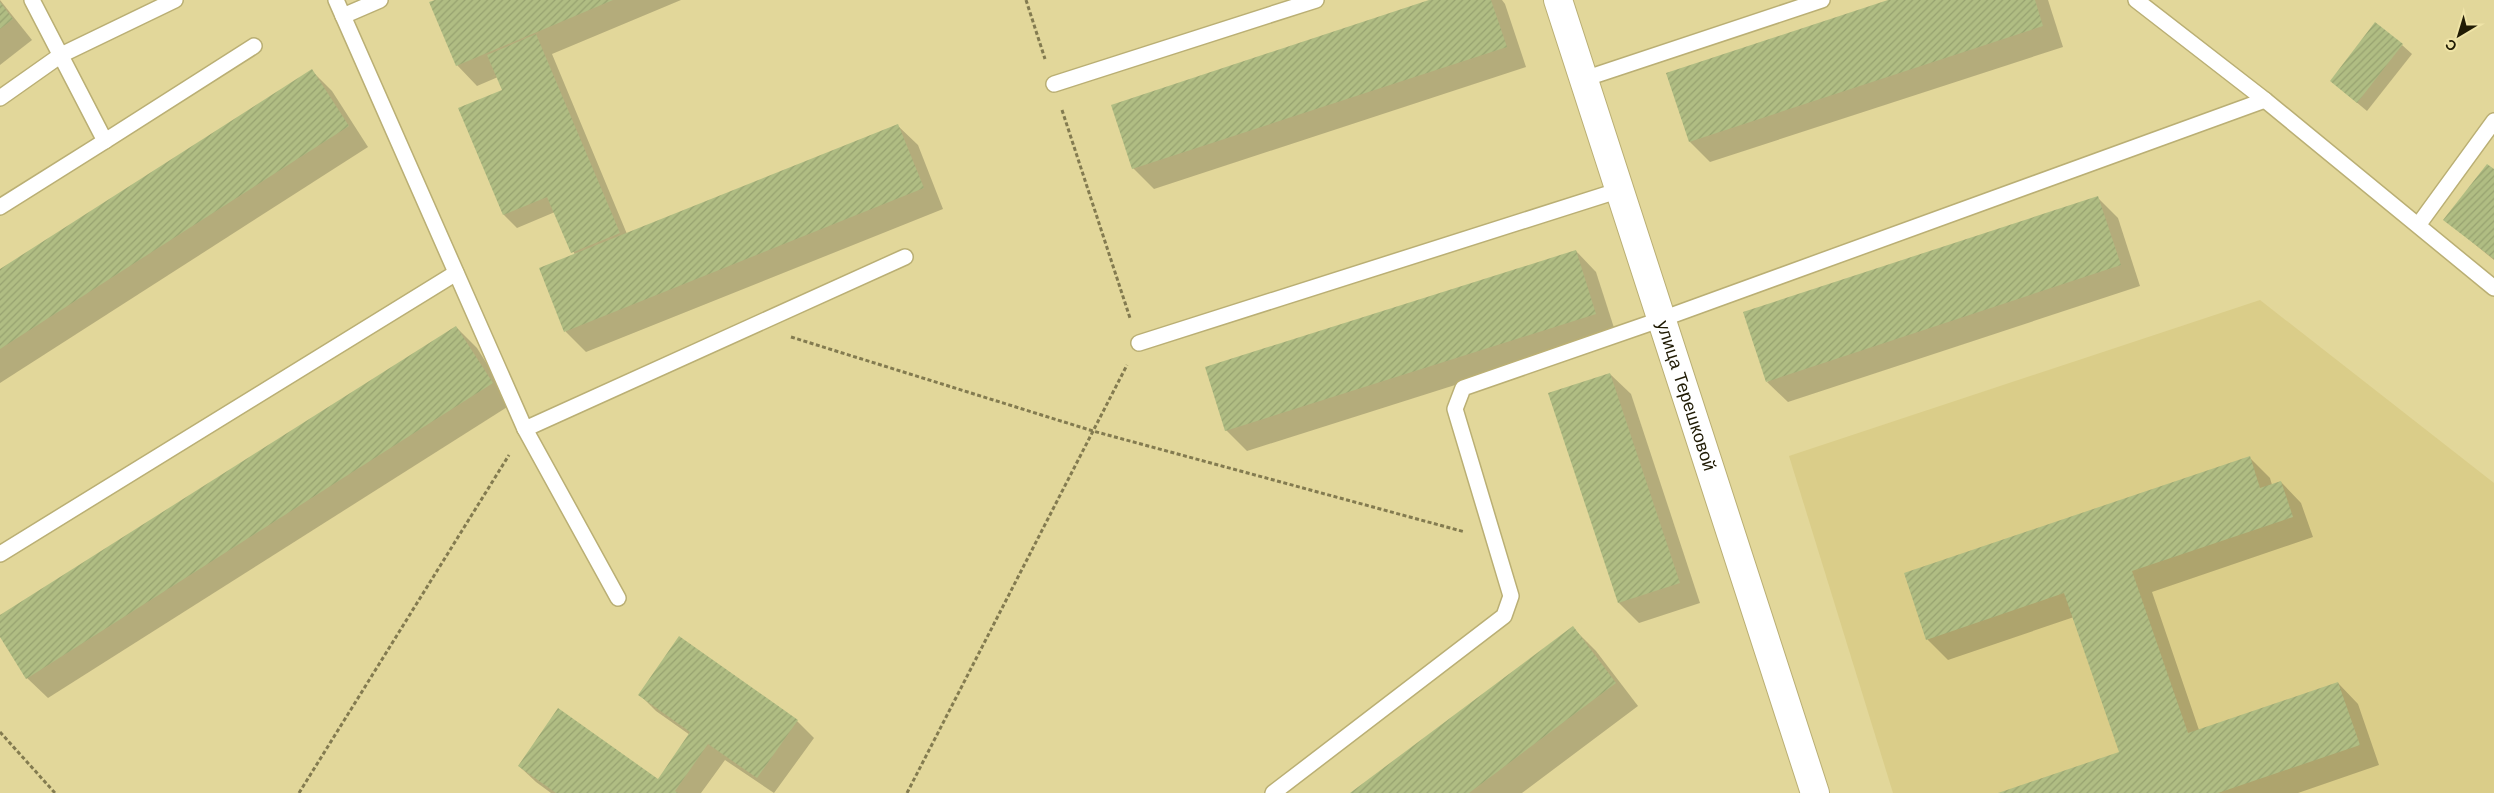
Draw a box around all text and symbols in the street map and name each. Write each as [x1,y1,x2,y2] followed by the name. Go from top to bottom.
[2434,10,2484,60] north arrow
[2442,36,2460,55] text: С
[1653,318,1720,473] street label: улица Терешковой

